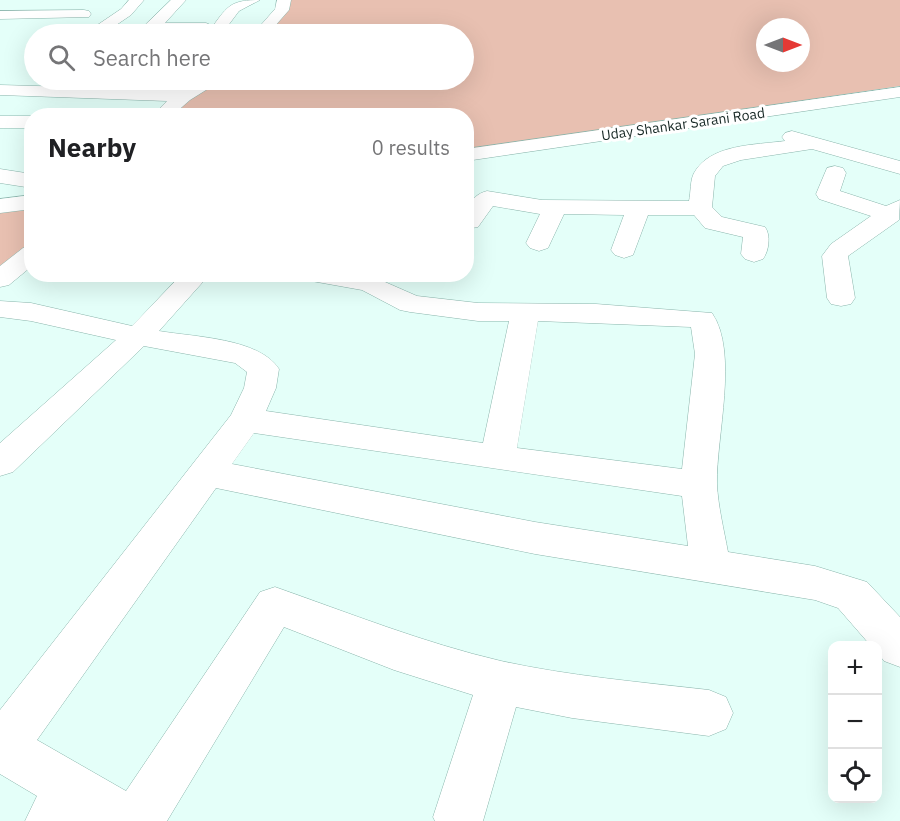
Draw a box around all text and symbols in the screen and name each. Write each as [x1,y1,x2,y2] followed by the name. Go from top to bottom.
[756,18,810,72] north arrow
[24,24,474,90] search box
[45,41,78,74] icon: search
[93,43,211,72] text: Search here
[600,104,766,144] street label: Uday Shankar Sarani Road
[48,130,136,164] text: Nearby
[372,134,450,161] text: 0 results
[828,641,882,803] map controls
[828,641,882,695] button: +
[828,695,882,749] button: −
[828,749,882,803] button: locate

